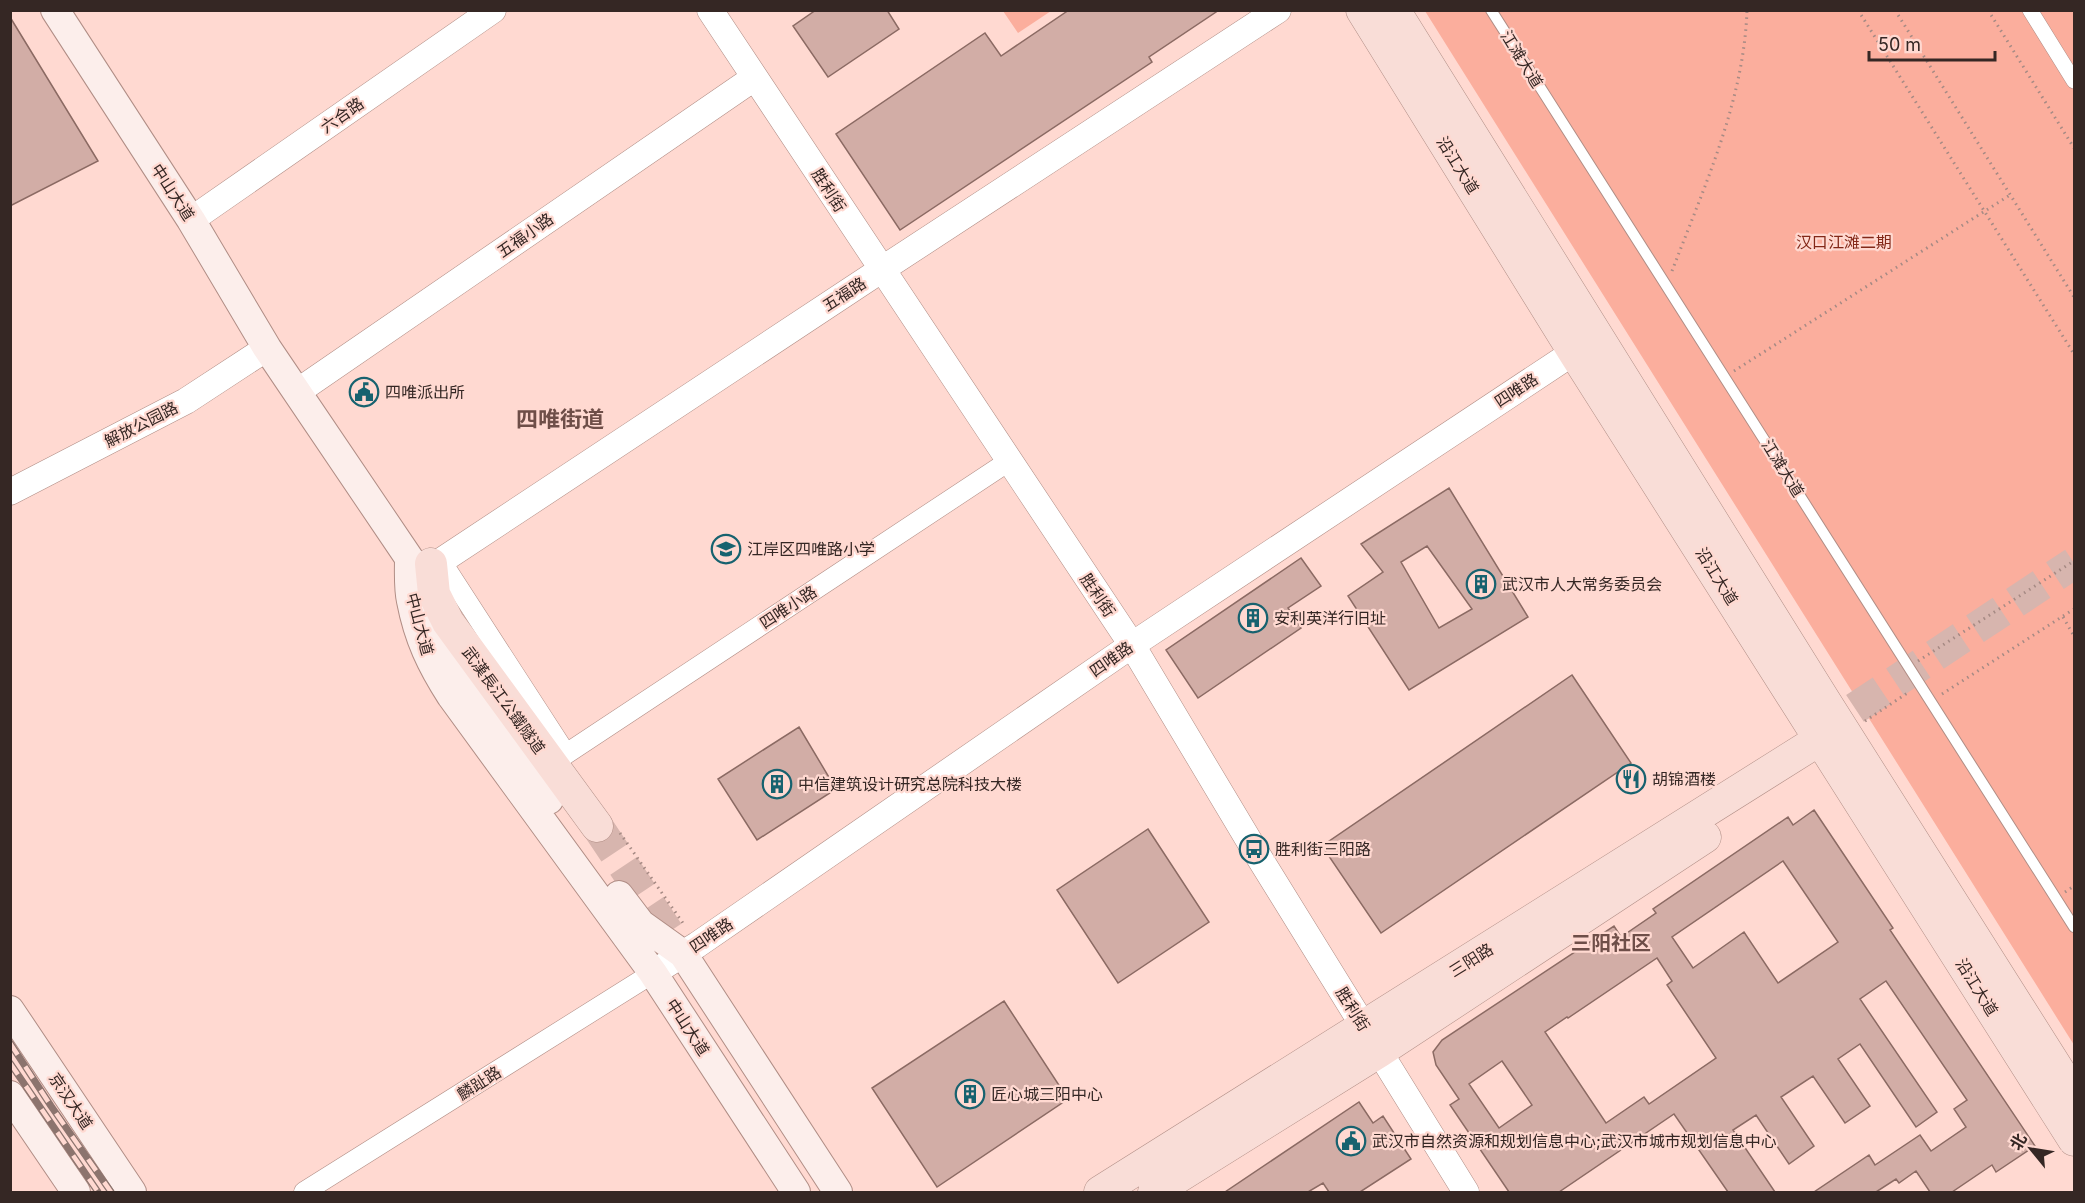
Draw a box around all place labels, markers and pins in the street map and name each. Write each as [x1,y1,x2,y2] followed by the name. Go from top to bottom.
[348,376,380,408] public building icon: 四唯派出所
[385,382,465,402] place label: 四唯派出所
[710,533,742,565] school or university icon: 江岸区四唯路小学
[747,539,875,559] place label: 江岸区四唯路小学
[1465,568,1497,600] building icon: 武汉市人大常务委员会
[1502,574,1662,594] place label: 武汉市人大常务委员会
[1237,602,1269,634] building icon: 安利英洋行旧址
[1274,608,1386,628] place label: 安利英洋行旧址
[1615,763,1647,795] restaurant icon: 胡锦酒楼
[761,768,793,800] building icon: 中信建筑设计研究总院科技大楼
[1652,769,1716,789] place label: 胡锦酒楼
[798,774,1022,794] place label: 中信建筑设计研究总院科技大楼
[1238,833,1270,865] bus stop icon: 胜利街三阳路
[1275,839,1371,859] place label: 胜利街三阳路
[954,1078,986,1110] building icon: 匠心城三阳中心
[991,1084,1103,1104] place label: 匠心城三阳中心
[1335,1125,1367,1157] public building icon: 武汉市自然资源和规划信息中心;武汉市城市规划信息中心
[1372,1131,1777,1151] place label: 武汉市自然资源和规划信息中心;武汉市城市规划信息中心

